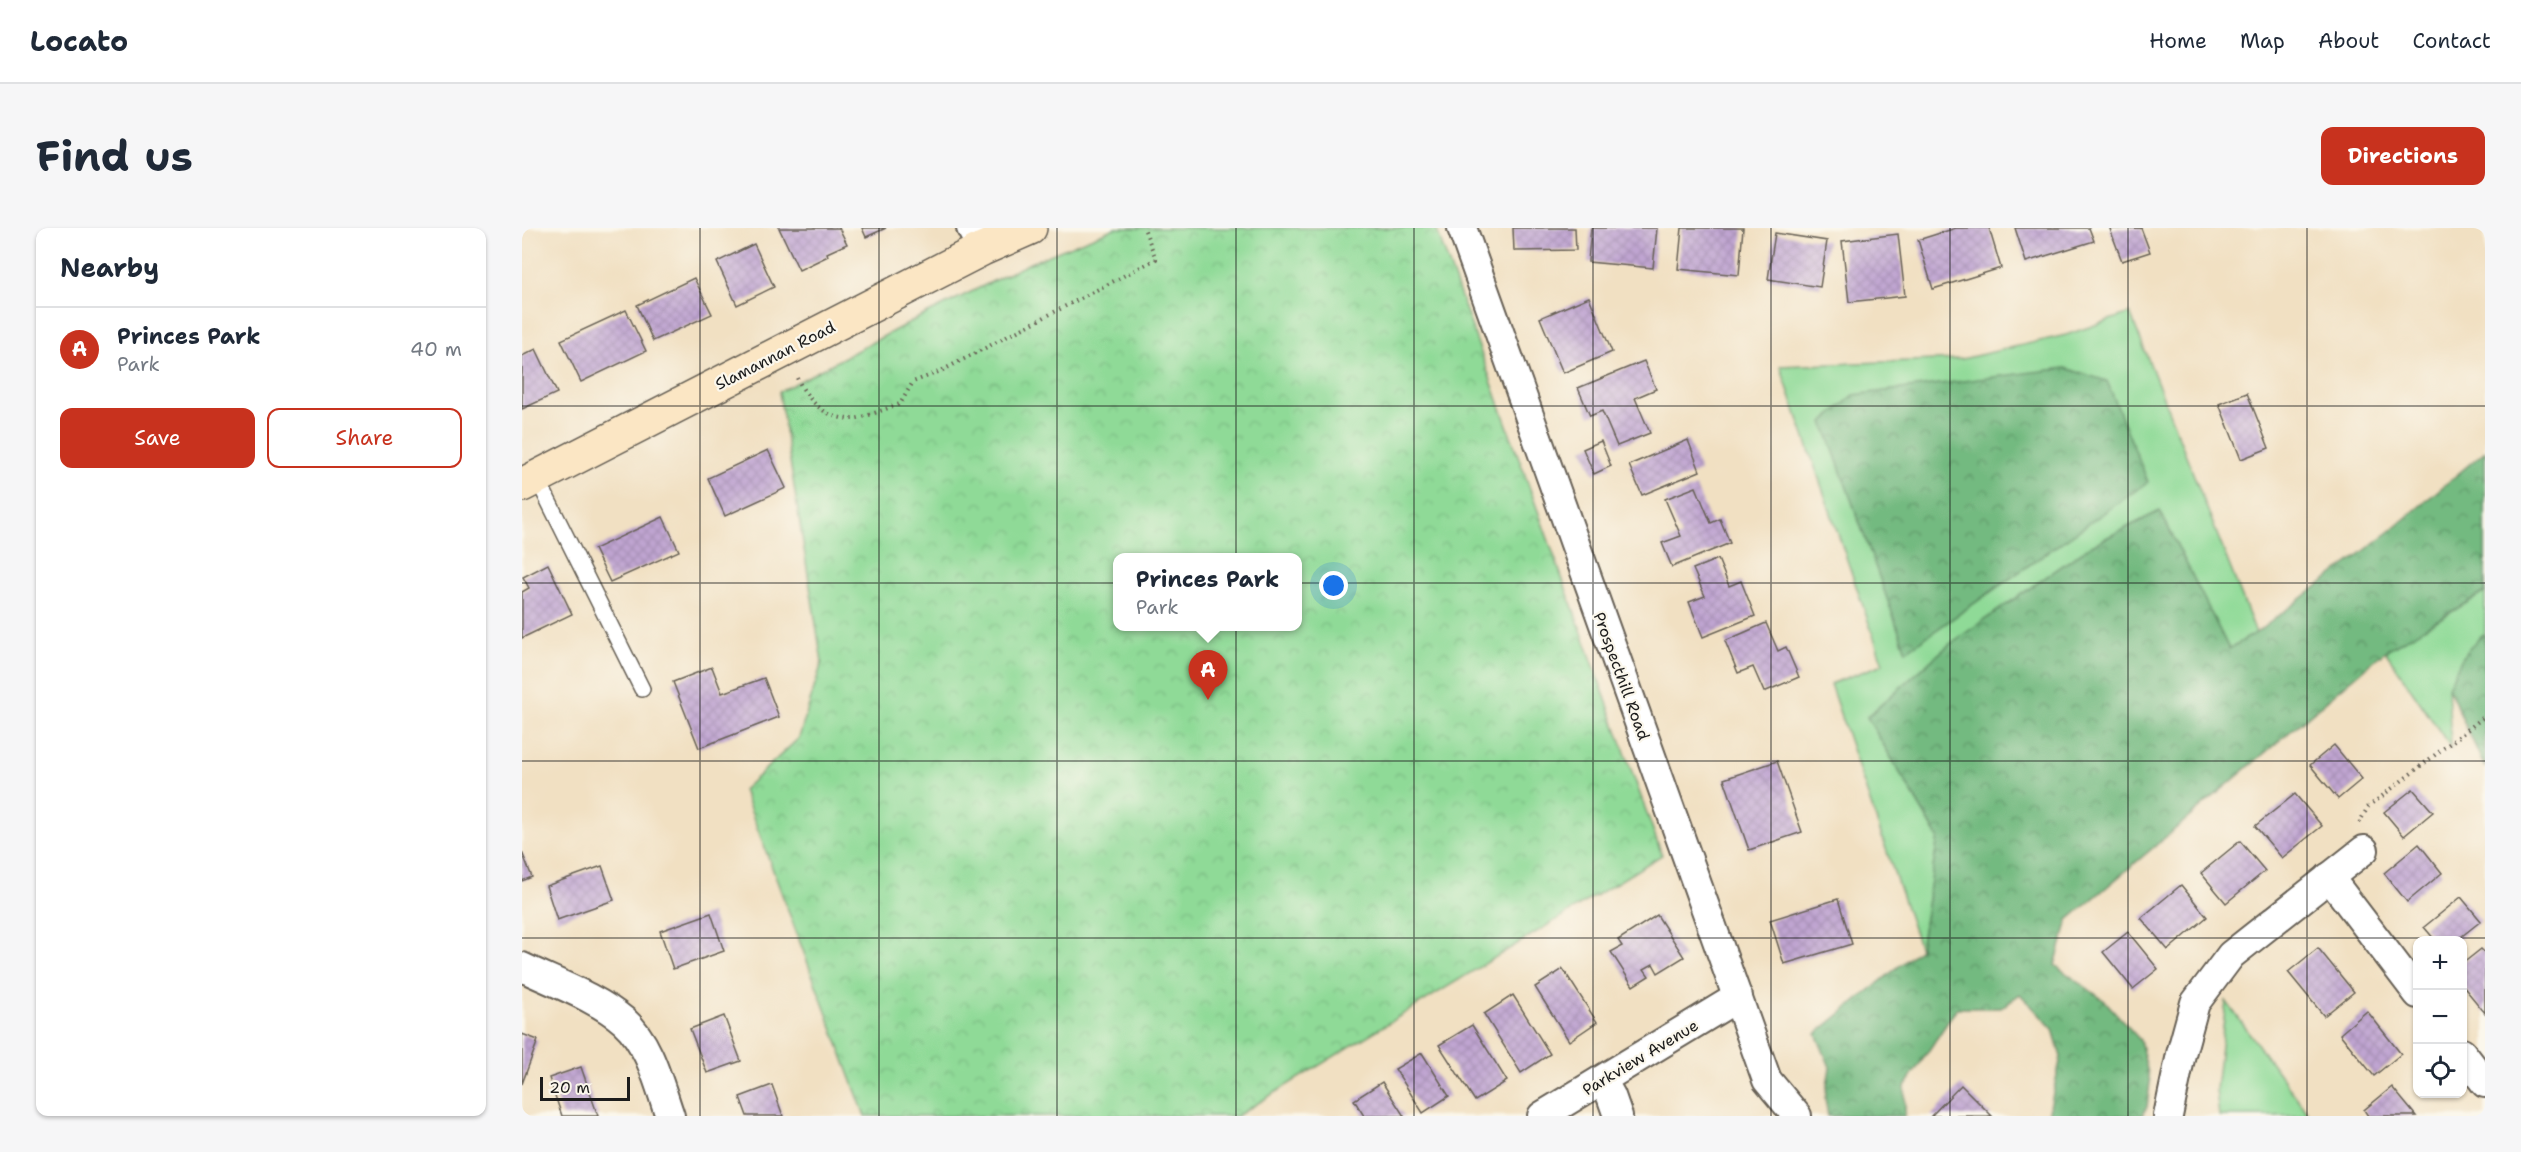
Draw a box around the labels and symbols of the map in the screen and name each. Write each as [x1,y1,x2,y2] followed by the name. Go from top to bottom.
[712,316,839,395] street label: Slamannan Road
[1319,571,1348,600] your location
[1589,609,1654,743] street label: Prospecthill Road
[1188,650,1228,700] pin: A
[1578,1015,1702,1100] street label: Parkview Avenue
[540,1074,630,1102] scale bar

